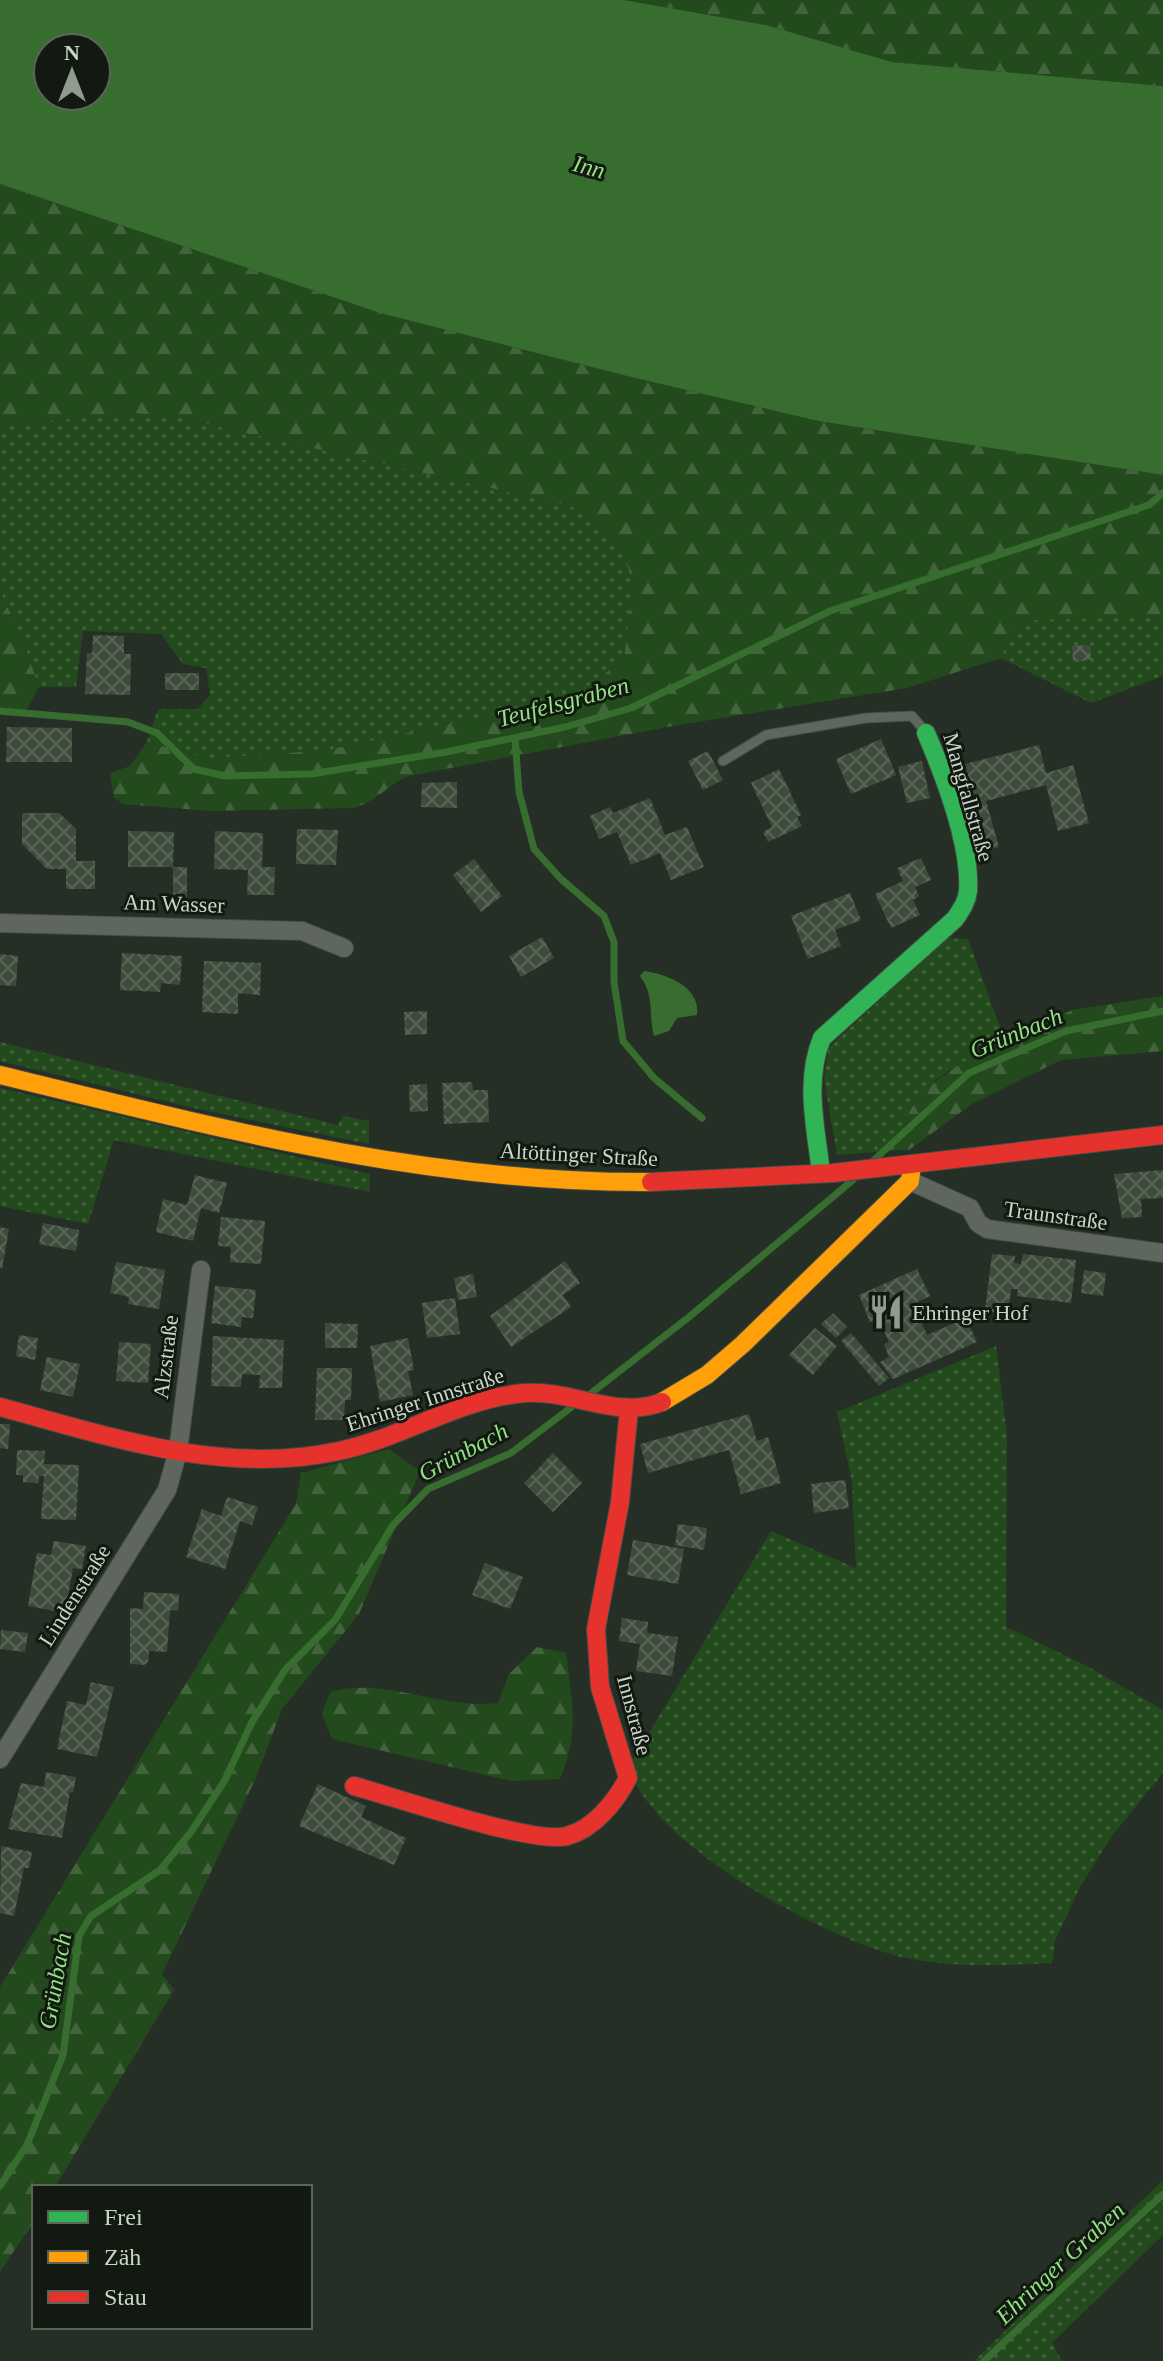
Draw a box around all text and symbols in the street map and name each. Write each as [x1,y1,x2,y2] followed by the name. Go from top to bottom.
[32,32,112,112] north arrow
[64,40,80,65] text: N
[569,150,608,184] water label: Inn
[494,672,632,732] water label: Teufelsgraben
[938,730,999,865] street label: Mangfallstraße
[123,889,226,918] street label: Am Wasser
[966,1003,1066,1063] water label: Grünbach
[499,1138,659,1171] street label: Altöttinger Straße
[1003,1196,1109,1235] street label: Traunstraße
[867,1293,905,1331] restaurant icon: Ehringer Hof
[912,1300,1029,1325] place label: Ehringer Hof
[148,1314,183,1400] street label: Alzstraße
[343,1362,507,1437] street label: Ehringer Innstraße
[414,1418,512,1486] water label: Grünbach
[33,1540,115,1651] street label: Lindenstraße
[612,1672,657,1758] street label: Innstraße
[34,1931,76,2031] water label: Grünbach
[32,2185,312,2329] legend
[990,2197,1130,2330] water label: Ehringer Graben
[104,2204,143,2230] text: Frei
[104,2244,141,2270] text: Zäh
[104,2284,147,2310] text: Stau

